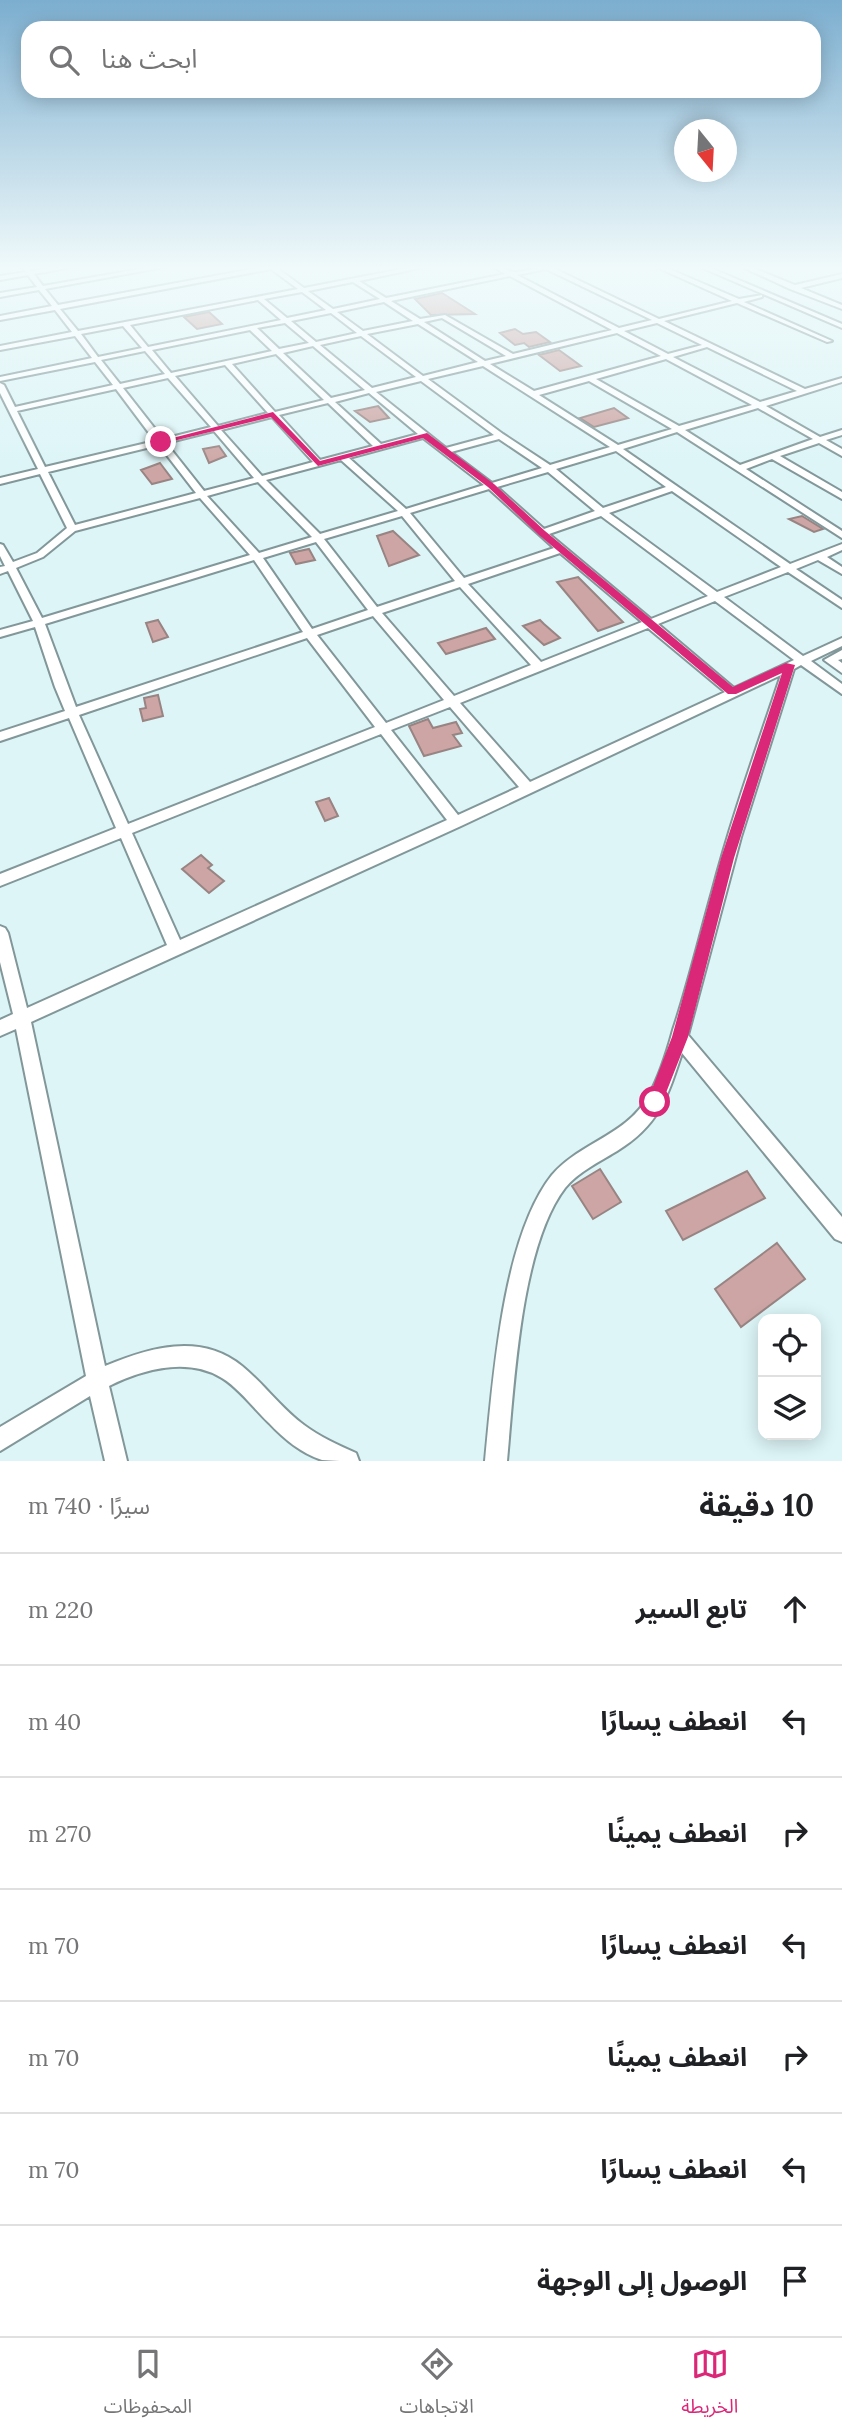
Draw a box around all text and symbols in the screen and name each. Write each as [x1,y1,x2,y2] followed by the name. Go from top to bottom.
[21,21,821,98] search box
[45,41,83,79] icon: search
[101,42,197,75] text: ابحث هنا
[674,119,737,182] north arrow
[145,426,176,457] route end
[639,1086,670,1117] route start
[758,1314,821,1440] map controls
[758,1314,821,1377] button: locate
[758,1377,821,1440] button: layers
[699,1486,814,1524] text: 10 دقيقة
[28,1491,150,1520] text: سيرًا · 740 m
[776,1590,814,1628] icon: ahead
[636,1592,747,1625] text: تابع السير
[28,1595,94,1624] text: 220 m
[776,1702,814,1740] icon: left
[600,1704,747,1737] text: انعطف يسارًا
[28,1707,81,1736] text: 40 m
[776,1814,814,1852] icon: right
[607,1816,747,1849] text: انعطف يمينًا
[28,1819,92,1848] text: 270 m
[776,1926,814,1964] icon: left
[600,1928,747,1961] text: انعطف يسارًا
[28,1931,80,1960] text: 70 m
[776,2038,814,2076] icon: right
[607,2040,747,2073] text: انعطف يمينًا
[28,2043,80,2072] text: 70 m
[776,2150,814,2188] icon: left
[600,2152,747,2185] text: انعطف يسارًا
[28,2155,80,2184] text: 70 m
[776,2262,814,2300] icon: arrive
[537,2264,747,2297] text: الوصول إلى الوجهة
[104,2345,192,2427] tab: المحفوظات
[400,2345,474,2427] tab: الاتجاهات
[681,2345,738,2427] tab: الخريطة

